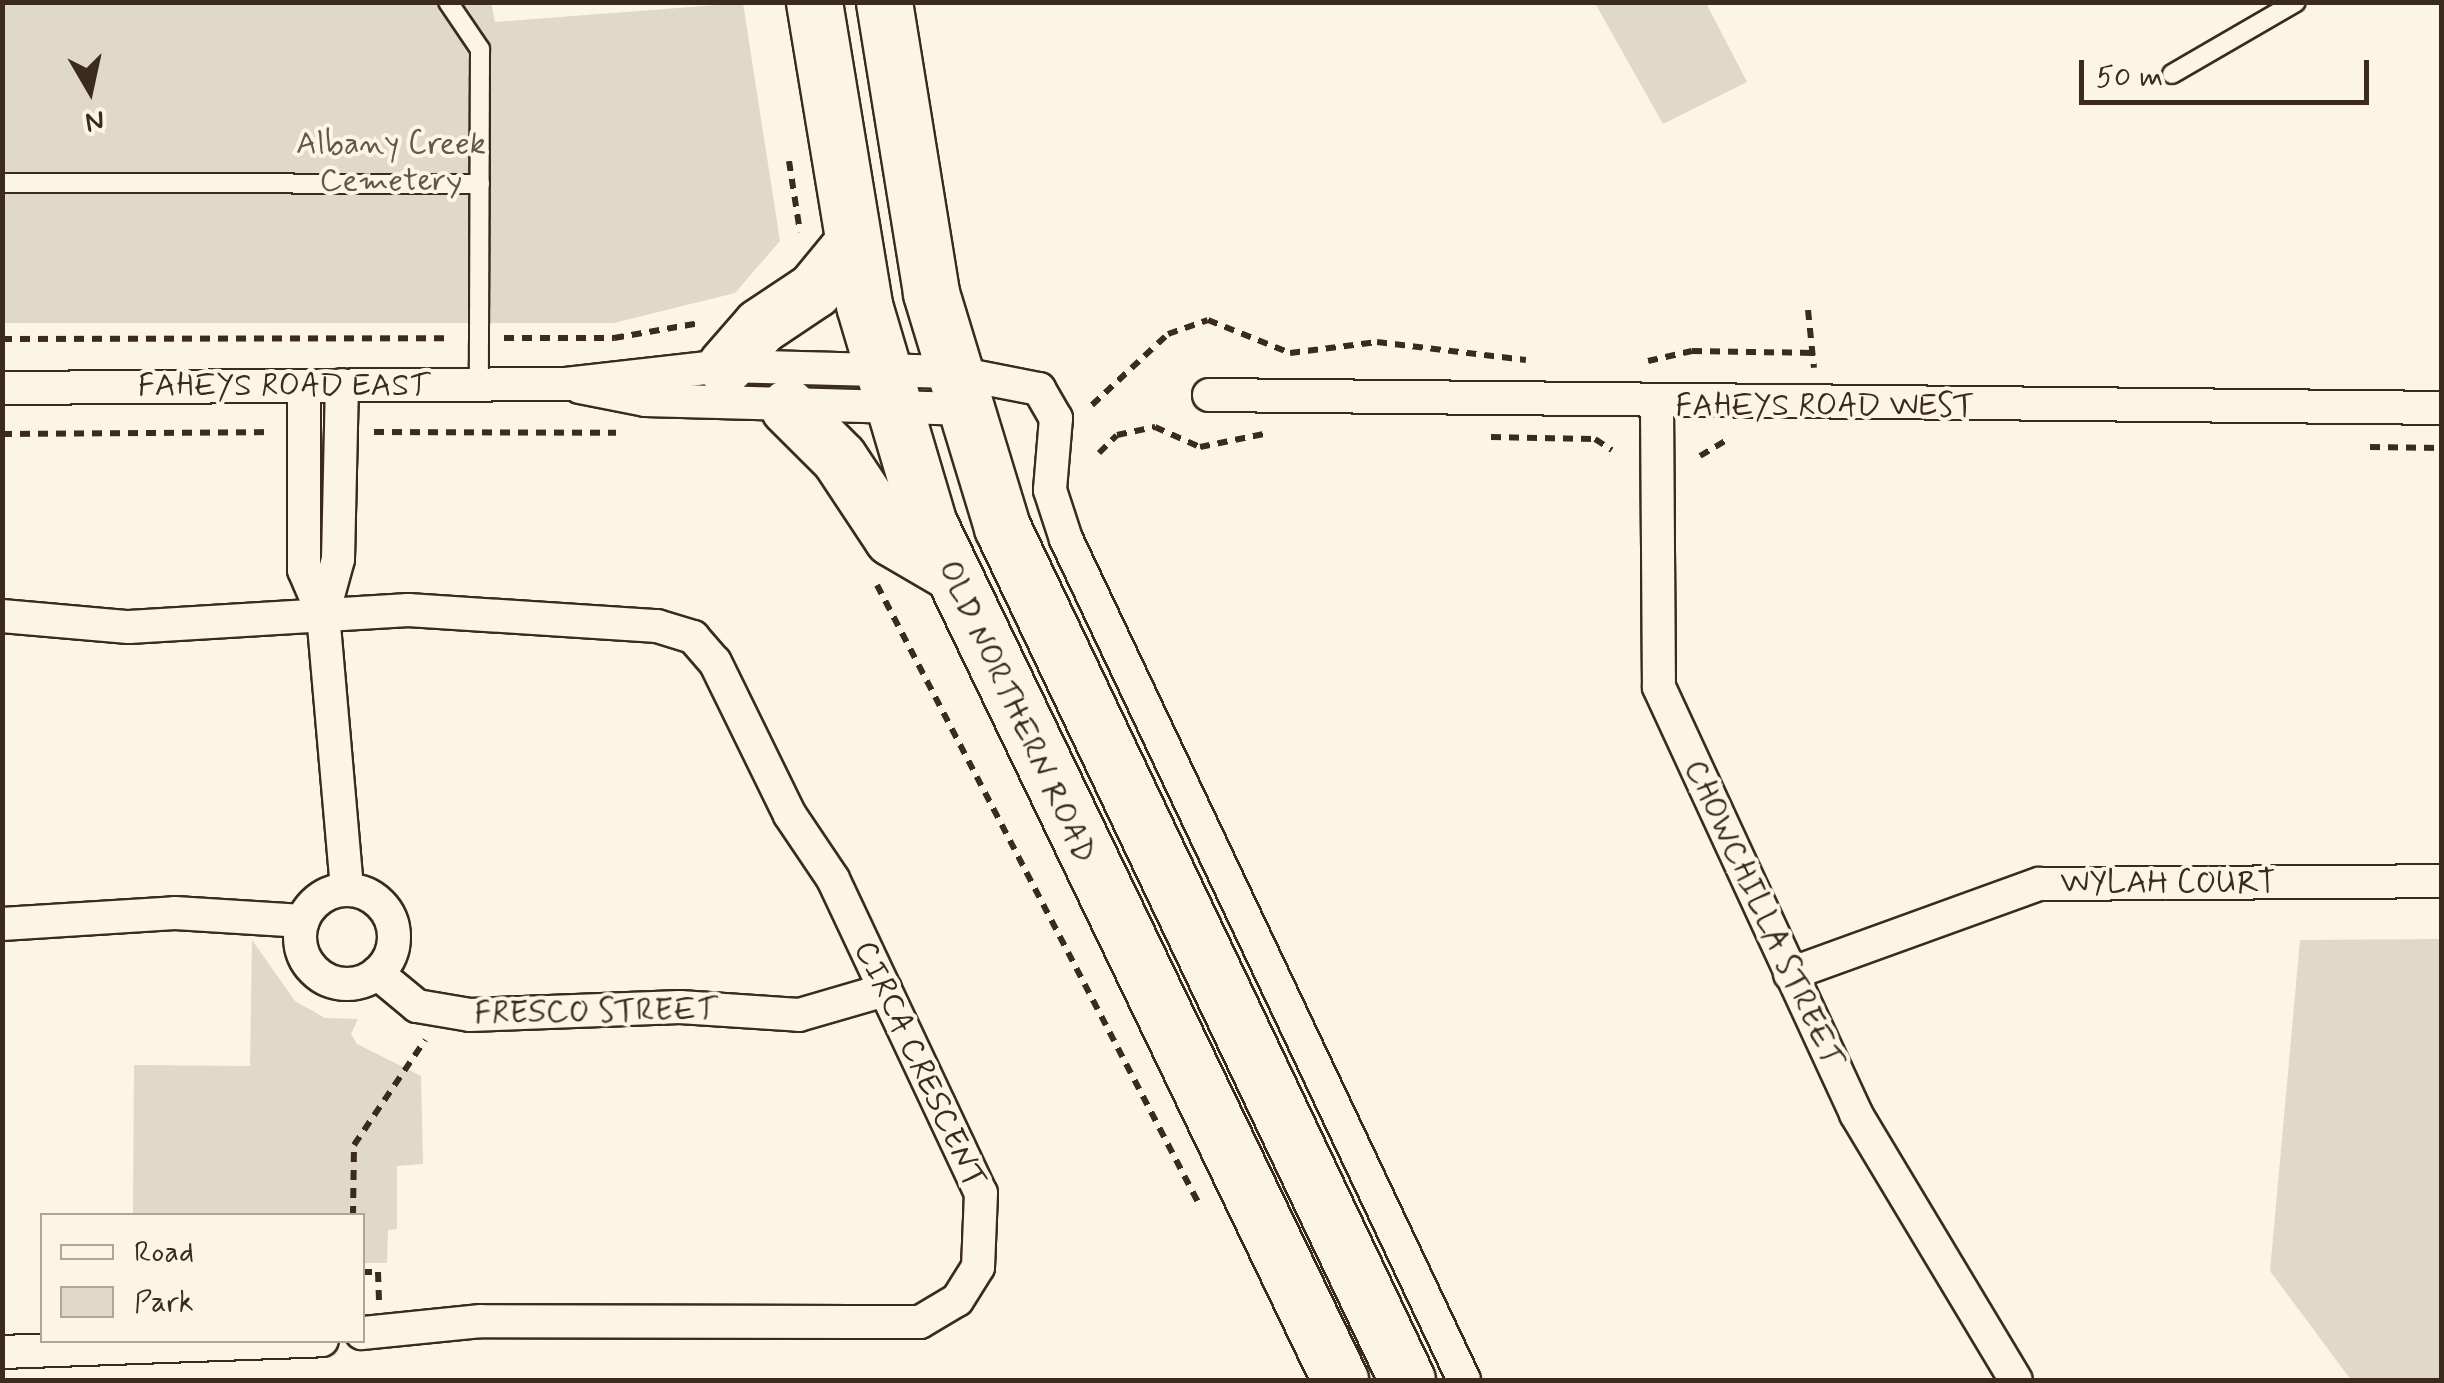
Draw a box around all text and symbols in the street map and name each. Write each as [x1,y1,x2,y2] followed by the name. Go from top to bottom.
[40,40,140,140] north arrow
[2084,40,2374,102] scale bar
[2096,58,2163,97] text: 50 m
[83,100,107,140] text: N
[295,126,487,201] park label: Albany Creek Cemetery
[139,367,429,405] street label: FAHEYS ROAD EAST
[1676,387,1974,425] street label: FAHEYS ROAD WEST
[930,557,1102,867] street label: OLD NORTHERN ROAD
[1674,753,1852,1075] street label: CHOWCHILLA STREET
[2059,864,2277,902] street label: WYLAH COURT
[844,933,994,1197] street label: CIRCA CRESCENT
[473,991,719,1033] street label: FRESCO STREET
[40,1213,365,1343] legend
[134,1233,194,1272] text: Road
[134,1283,194,1322] text: Park

